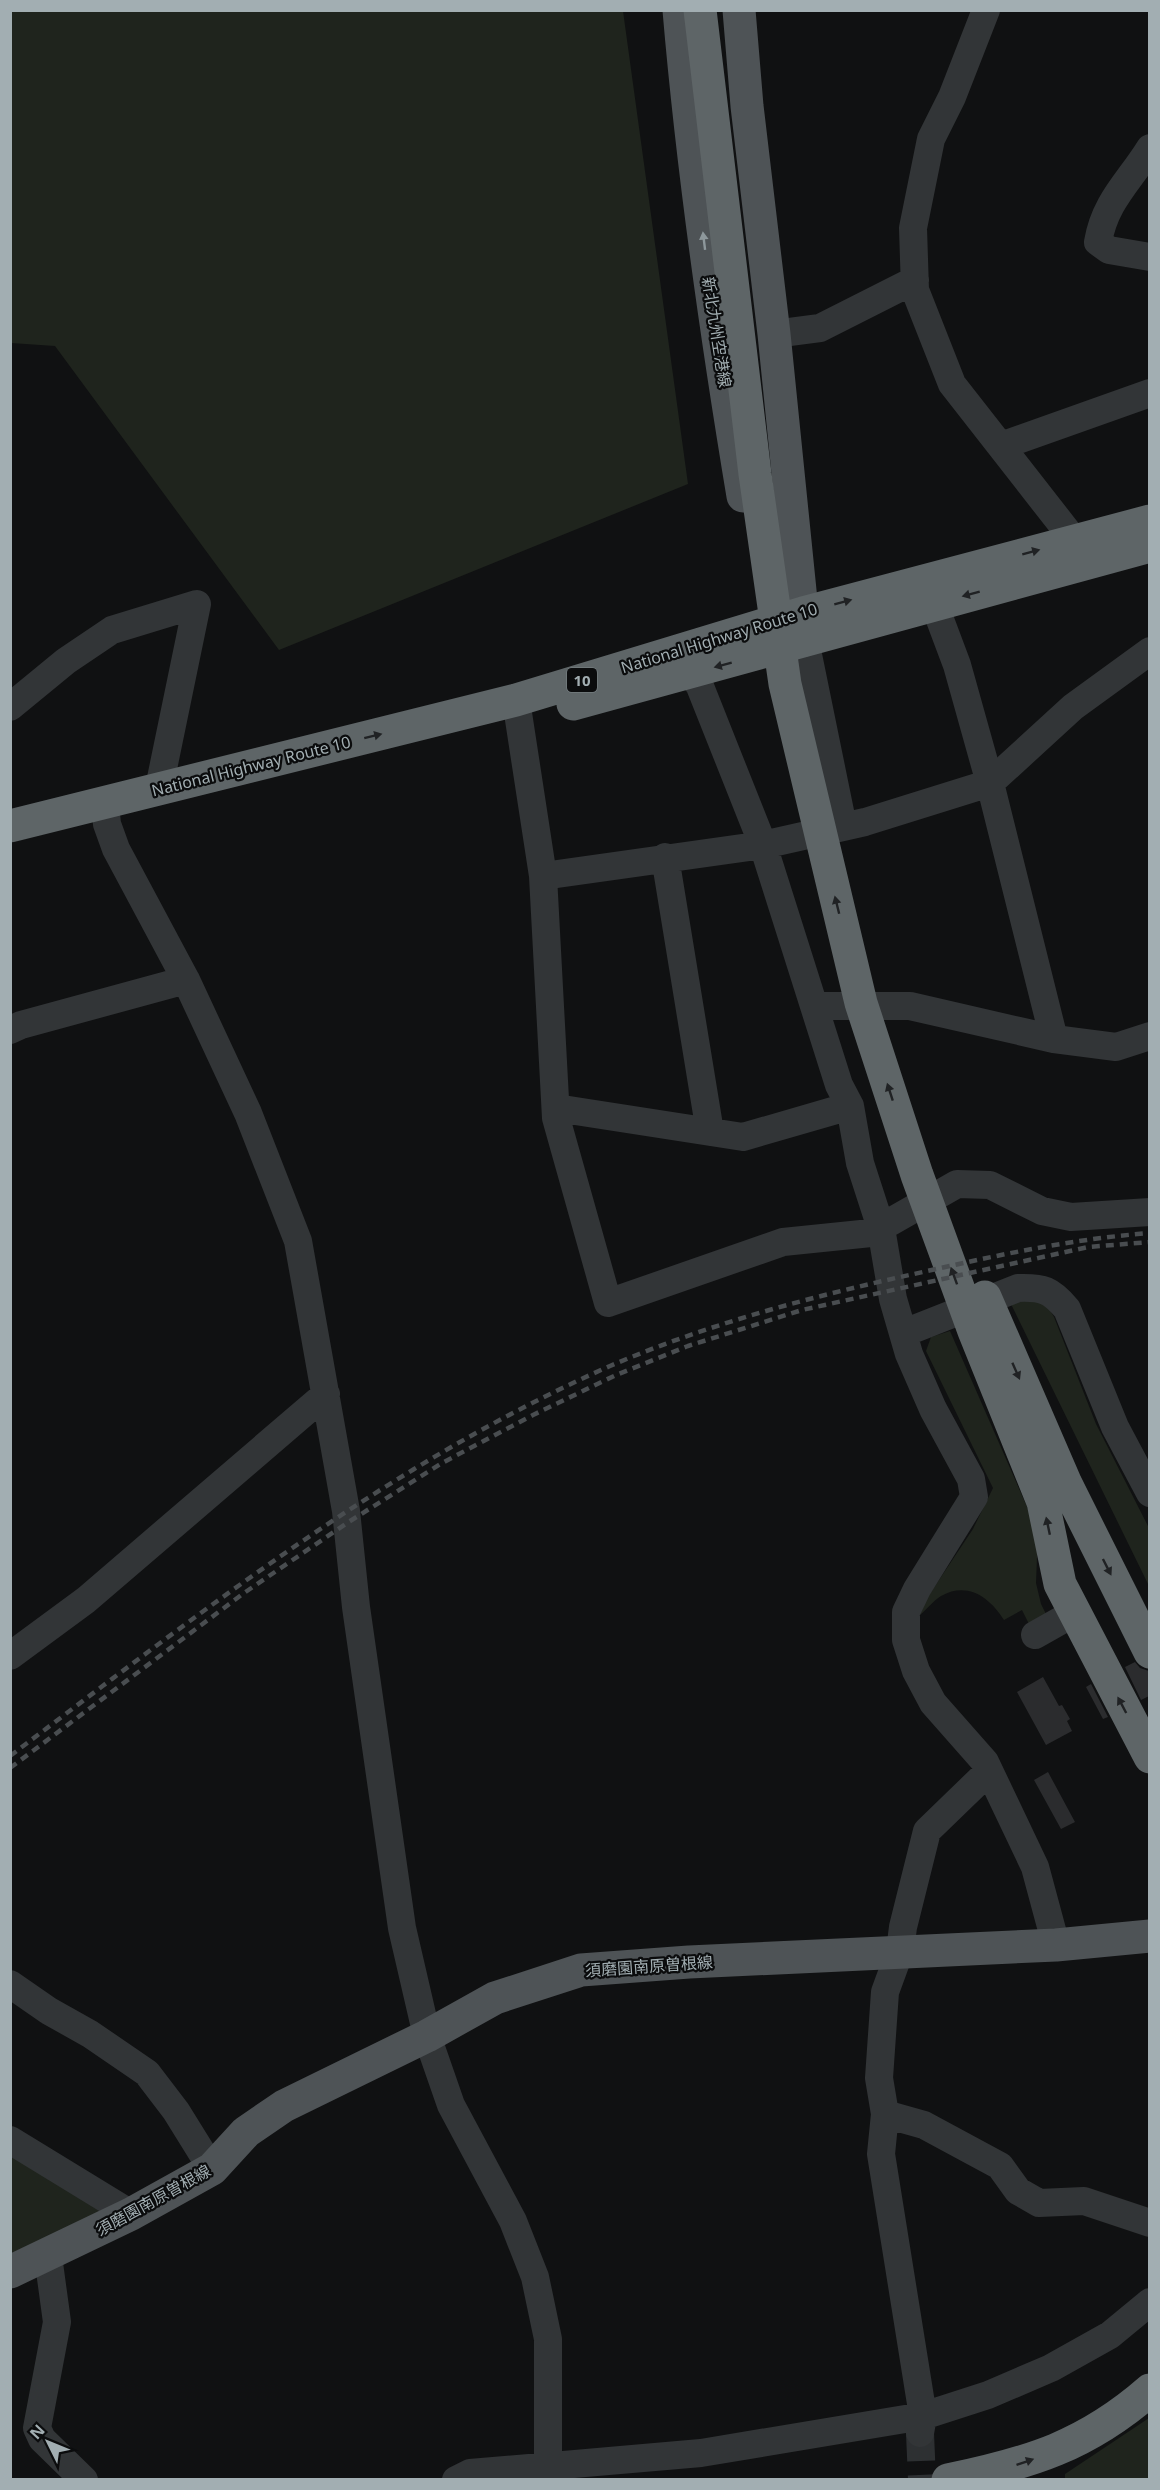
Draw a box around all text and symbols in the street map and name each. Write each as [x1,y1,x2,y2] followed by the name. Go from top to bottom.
[699,232,708,251] one-way arrow
[697,275,737,389] street label: 新北九州空港線
[1022,546,1041,556] one-way arrow
[962,590,981,600] one-way arrow
[834,597,852,606] one-way arrow
[618,598,820,678] street label: National Highway Route 10
[714,660,732,670] one-way arrow
[567,668,597,692] road number: 10
[364,730,382,740] one-way arrow
[149,731,353,801] street label: National Highway Route 10
[832,895,842,914] one-way arrow
[885,1083,894,1101] one-way arrow
[949,1267,958,1285] one-way arrow
[1012,1362,1021,1380] one-way arrow
[1043,1517,1052,1536] one-way arrow
[1103,1558,1112,1575] one-way arrow
[1117,1696,1127,1713] one-way arrow
[584,1951,714,1981] street label: 須磨園南原曽根線
[92,2159,214,2241] street label: 須磨園南原曽根線
[18,2412,78,2472] north arrow
[25,2420,50,2444] text: N
[1016,2457,1034,2466] one-way arrow

